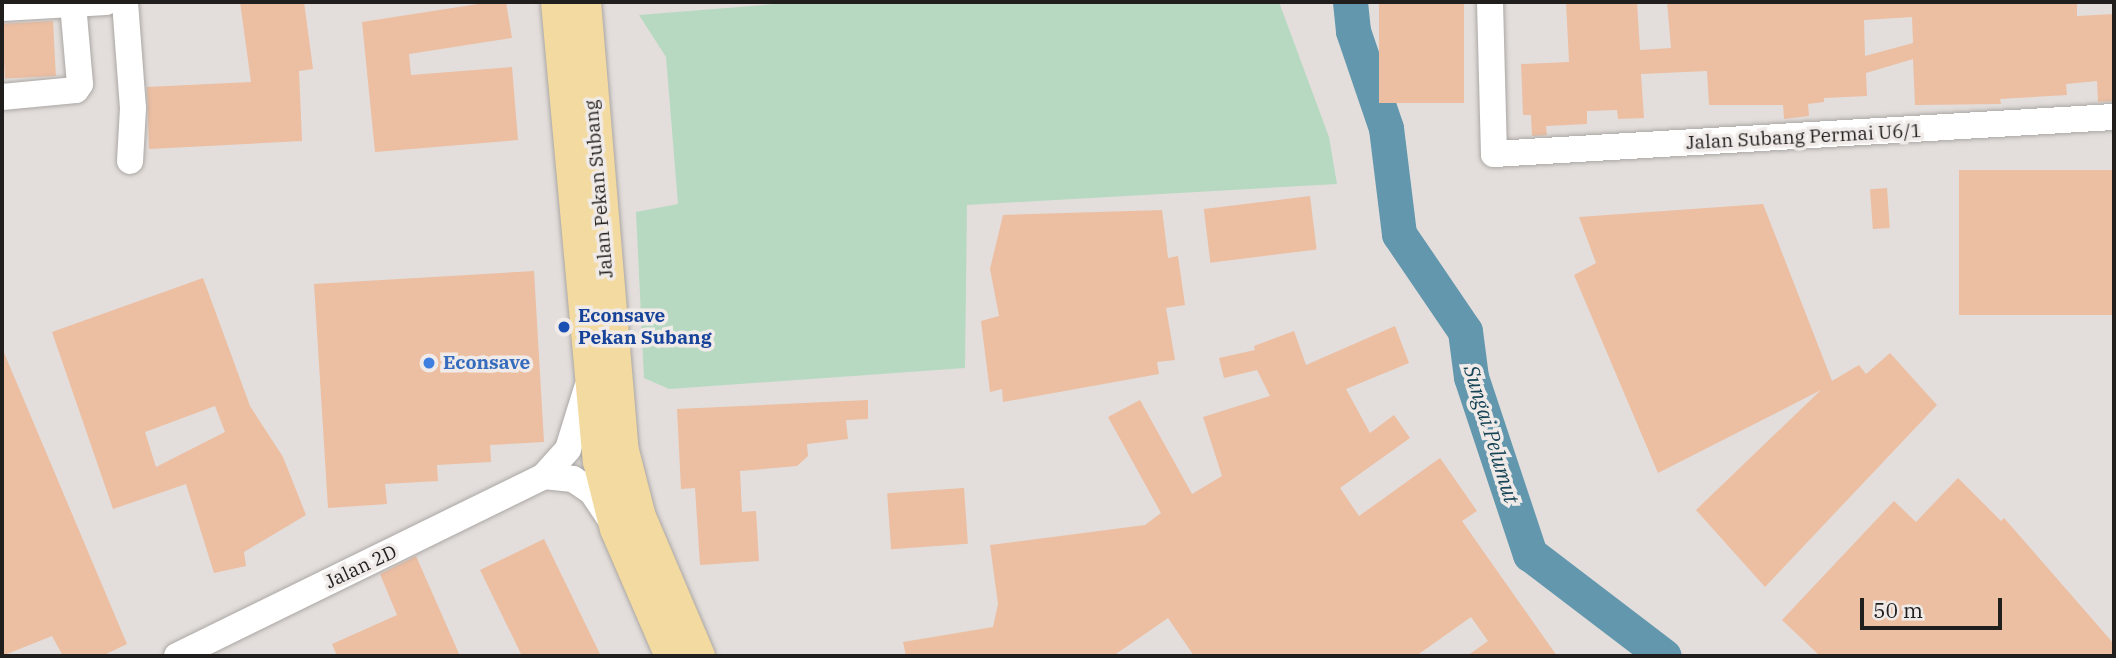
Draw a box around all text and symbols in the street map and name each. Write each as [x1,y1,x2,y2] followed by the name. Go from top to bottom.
[580,99,618,279] street label: Jalan Pekan Subang
[1686,119,1922,155] street label: Jalan Subang Permai U6/1
[578,305,712,349] place label: Econsave Pekan Subang
[556,319,572,335] marker: Econsave Pekan Subang
[443,352,530,374] place label: Econsave
[421,355,437,371] marker: Econsave
[1459,362,1525,506] water label: Sungai Pelumut
[322,541,400,593] street label: Jalan 2D
[1864,584,2006,628] scale bar
[1873,596,1923,624] text: 50 m

